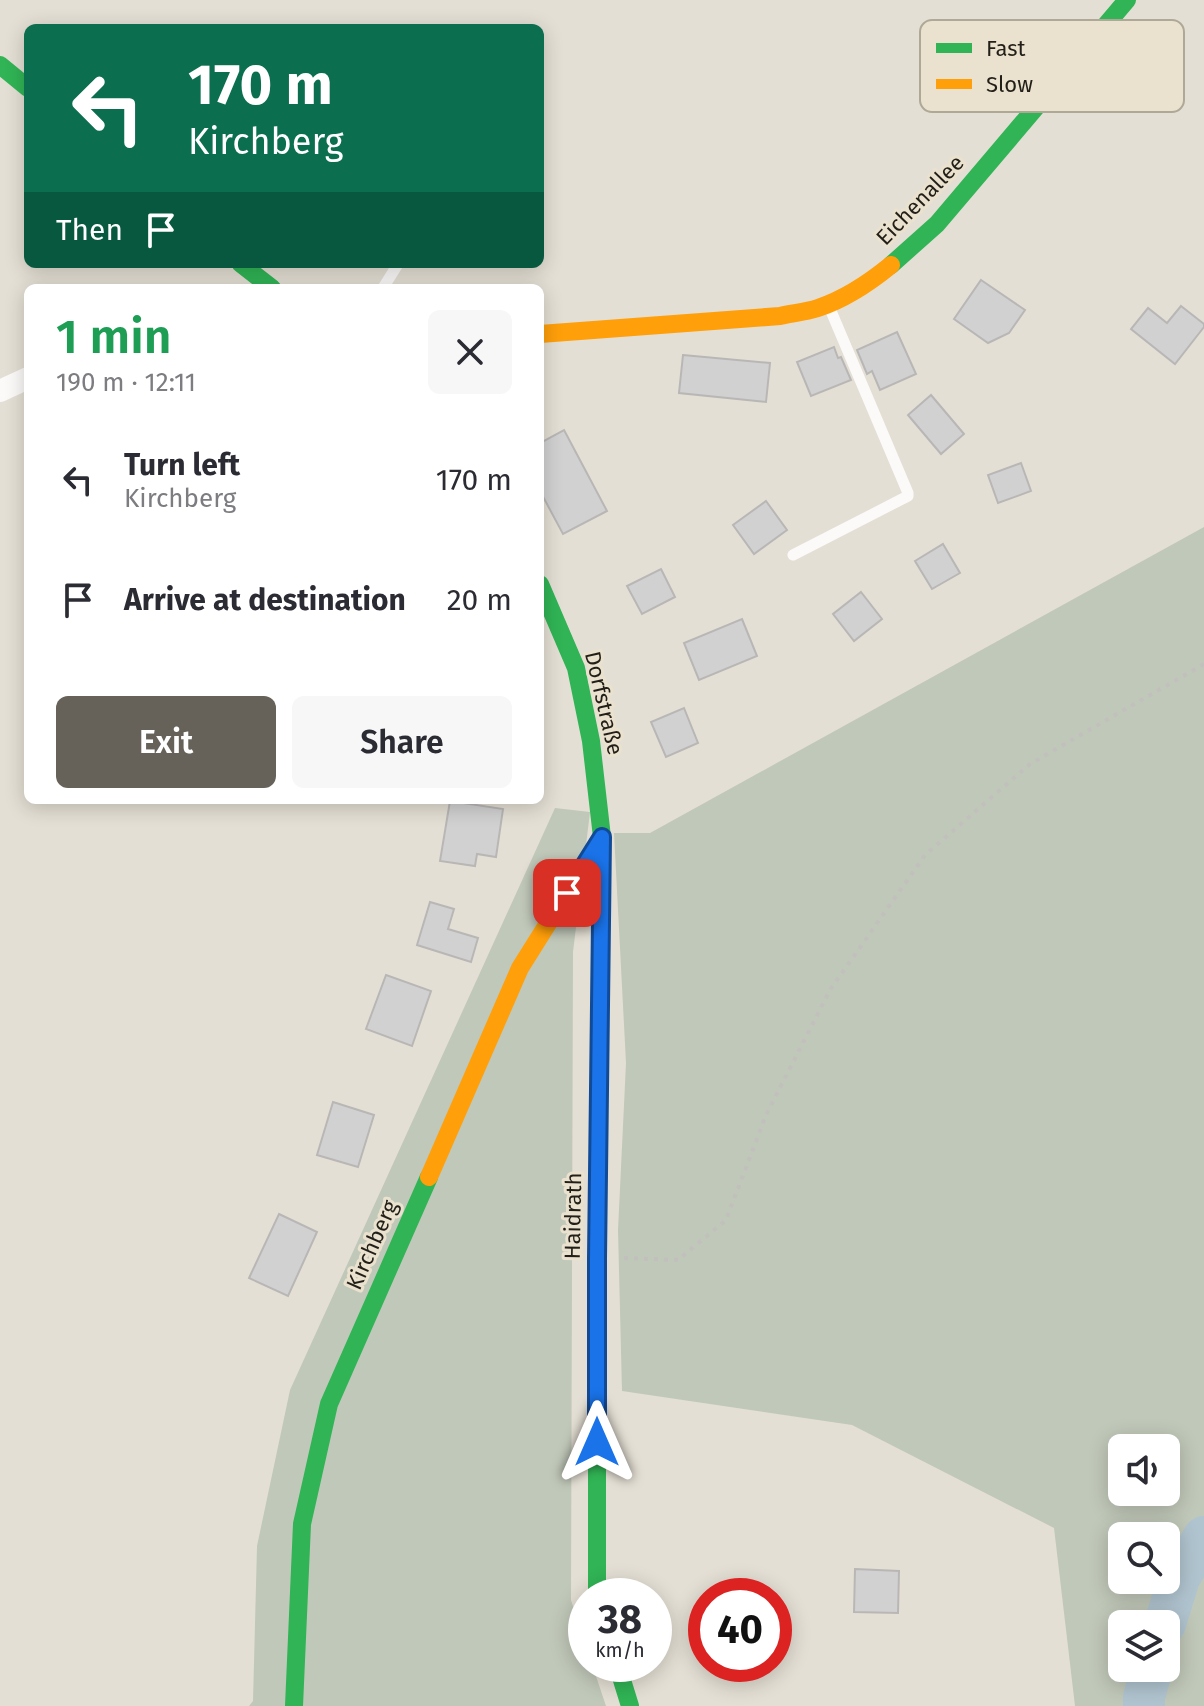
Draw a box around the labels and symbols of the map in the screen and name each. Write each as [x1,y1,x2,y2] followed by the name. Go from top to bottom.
[920,20,1184,112] legend
[986,35,1026,62] text: Fast
[986,71,1033,98] text: Slow
[870,149,970,251] street label: Eichenallee
[579,648,629,758] street label: Dorfstraße
[533,859,601,927] pin
[559,1172,587,1260] street label: Haidrath
[340,1196,404,1294] street label: Kirchberg
[555,1400,639,1484] position arrow
[688,1578,792,1682] speed limit sign: 40

